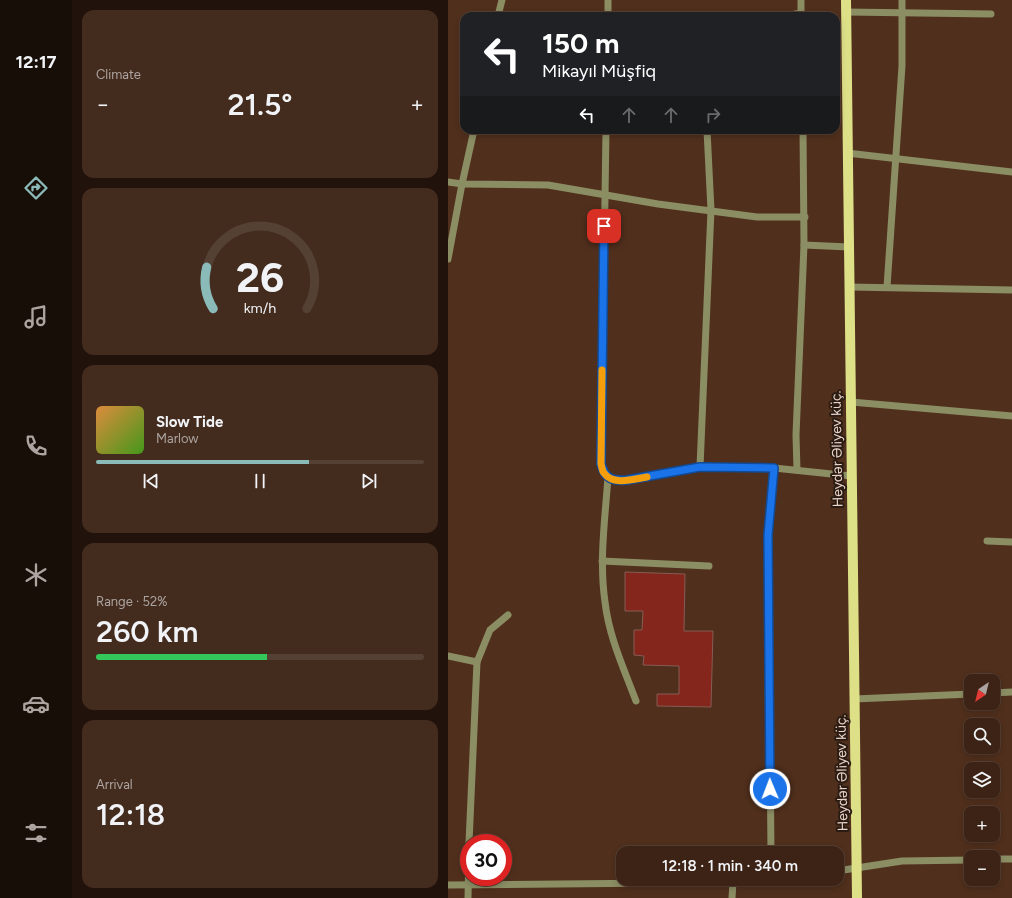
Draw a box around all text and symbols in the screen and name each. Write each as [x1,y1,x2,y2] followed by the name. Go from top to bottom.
[542,26,619,60] text: 150 m
[476,28,528,80] icon: left
[15,51,57,73] text: 12:17
[542,60,656,82] text: Mikayıl Müşfiq
[96,67,141,82] text: Climate
[227,86,293,123] text: 21.5°
[96,91,110,118] text: −
[410,91,424,118] text: +
[576,104,598,126] icon: left
[618,104,640,126] icon: ahead
[660,104,682,126] icon: ahead
[702,104,724,126] icon: right
[22,174,50,202] icon: directions
[587,209,621,243] pin
[593,215,615,237] icon: arrive
[236,252,284,302] text: 26
[244,299,276,317] text: km/h
[22,303,50,331] icon: music
[827,390,847,507] street label: Heydər Əliyev küç.
[156,413,223,431] text: Slow Tide
[156,431,198,446] text: Marlow
[22,432,50,460] icon: phone
[140,470,162,492] icon: previous
[249,470,271,492] icon: pause
[358,470,380,492] icon: next
[22,561,50,589] icon: climate
[96,594,167,609] text: Range · 52%
[96,613,198,650] text: 260 km
[964,674,1000,710] north arrow
[964,674,1000,886] map controls
[22,690,50,718] icon: car
[832,714,852,831] street label: Heydər Əliyev küç.
[964,718,1000,754] button: search
[964,762,1000,798] button: layers
[749,768,791,810] position arrow
[96,777,133,792] text: Arrival
[96,796,165,833] text: 12:18
[964,806,1000,842] button: +
[22,819,50,847] icon: filters
[460,834,512,886] speed limit sign: 30
[964,850,1000,886] button: −
[662,857,798,875] text: 12:18 · 1 min · 340 m

